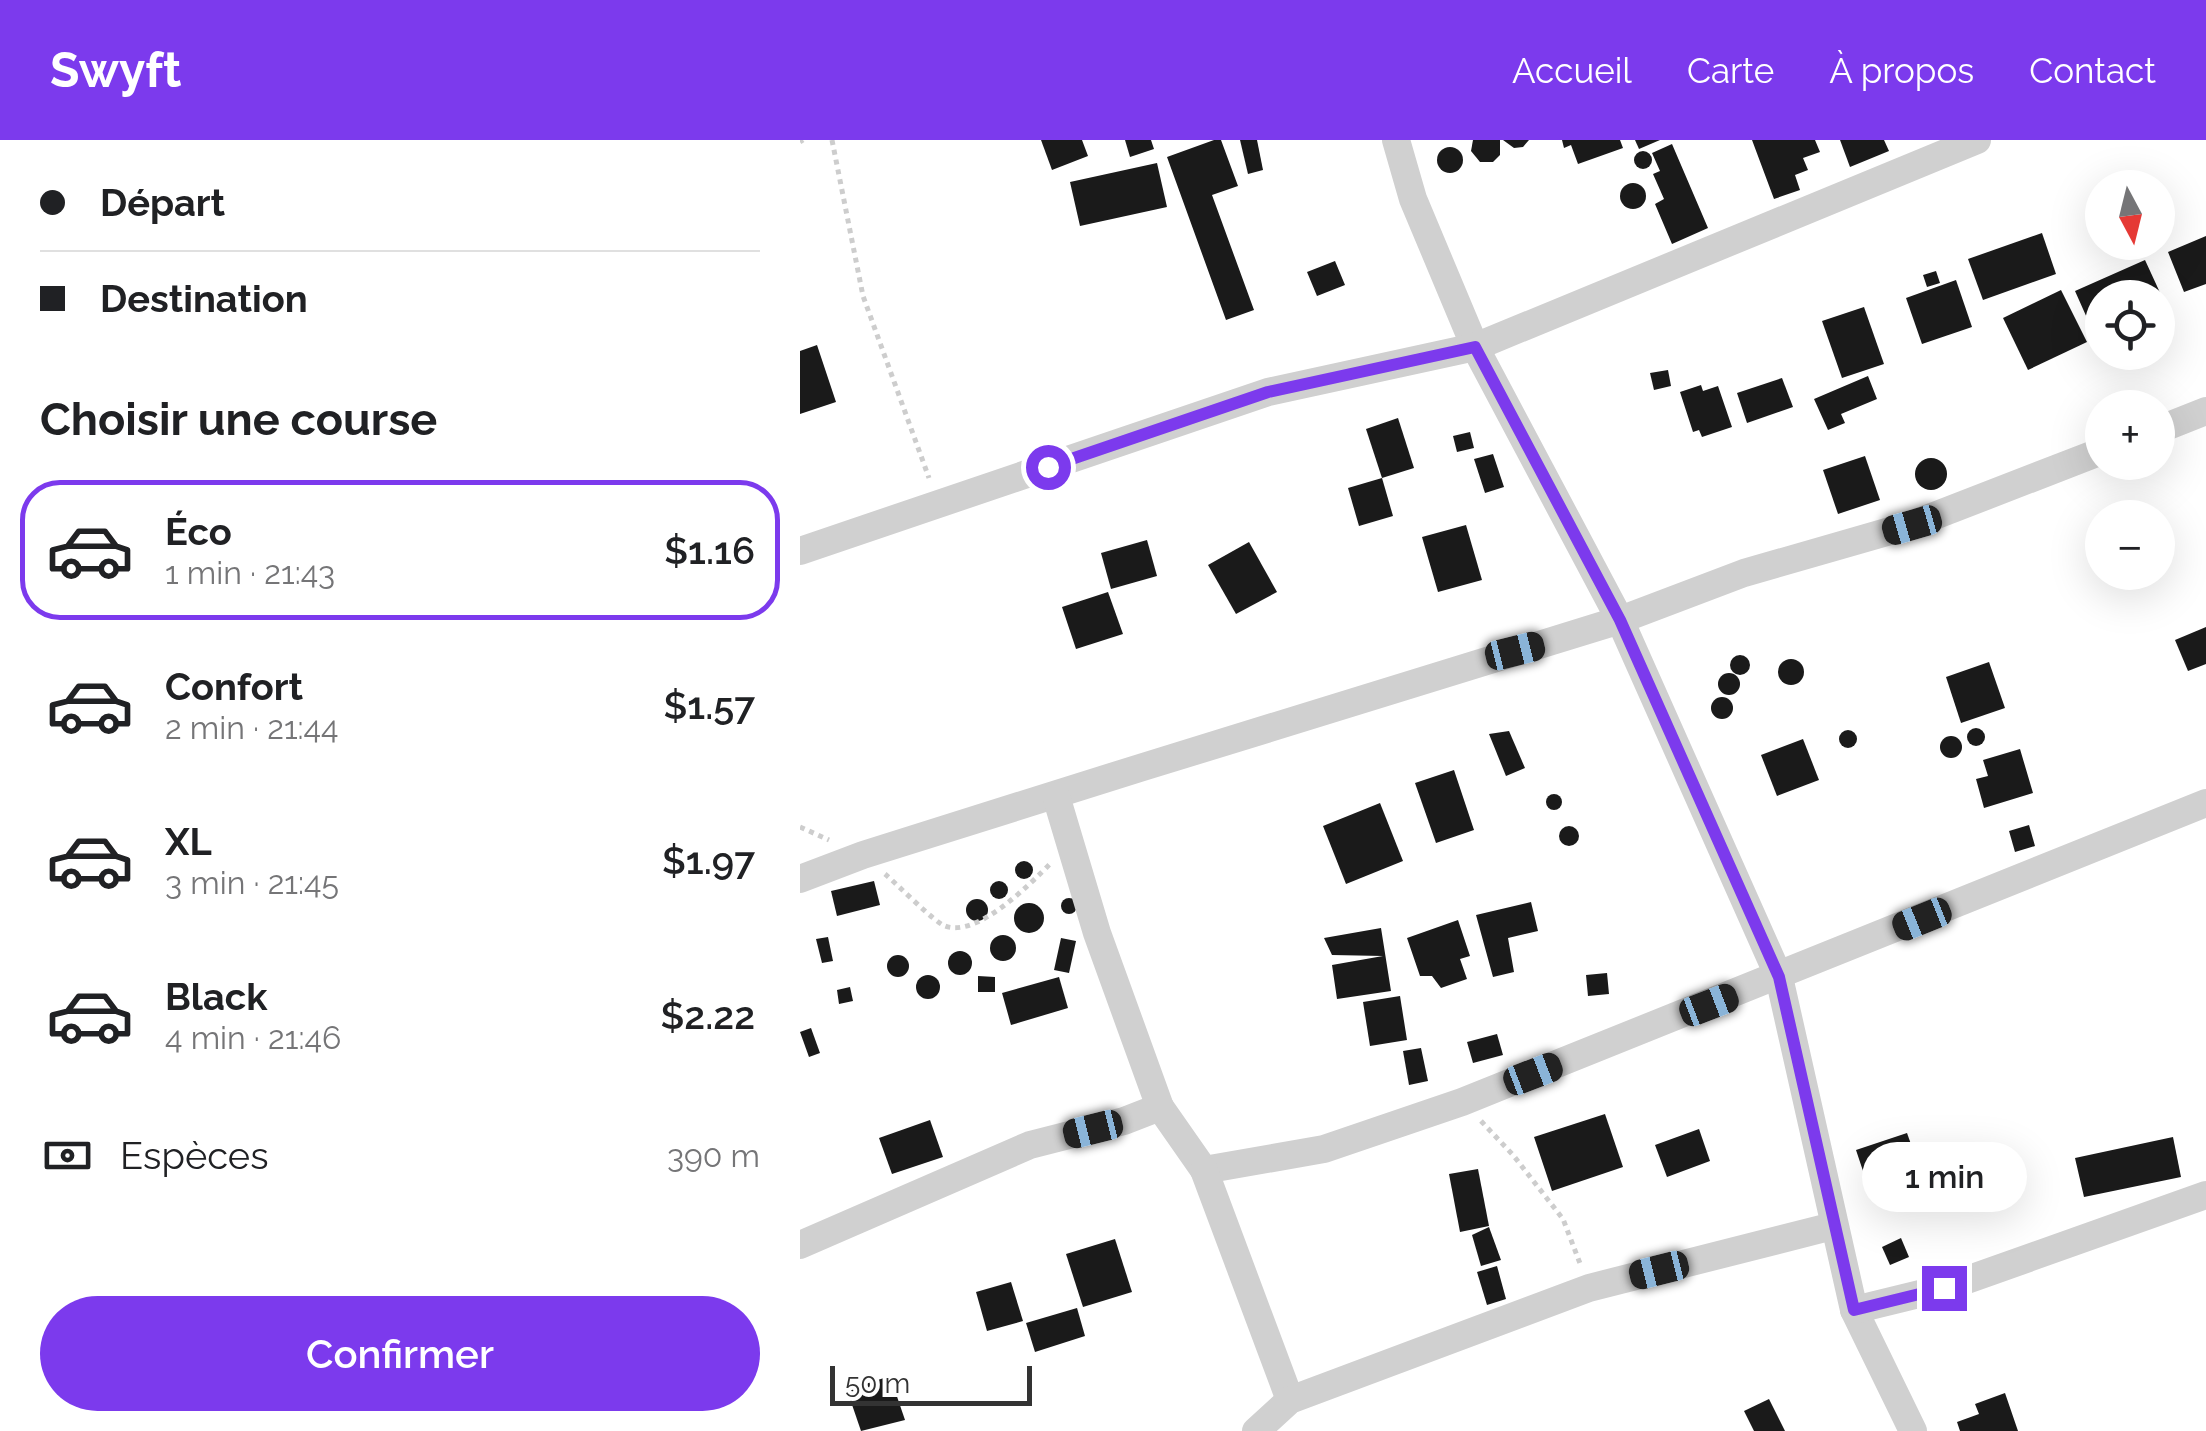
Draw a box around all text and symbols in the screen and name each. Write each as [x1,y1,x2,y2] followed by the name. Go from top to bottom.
[50,42,181,98] text: Swyft
[1512,50,1632,91] text: Accueil
[1687,50,1774,91] text: Carte
[1829,50,1974,91] text: À propos
[2029,50,2156,91] text: Contact
[2085,170,2175,260] north arrow
[2085,170,2175,590] map controls
[100,180,225,225] text: Départ
[100,276,308,321] text: Destination
[2085,280,2175,370] button: locate
[2085,390,2175,480] button: +
[40,393,437,446] text: Choisir une course
[1026,445,1071,490] route start
[2085,500,2175,590] button: −
[1879,502,1945,548] car
[45,505,135,595] icon: car
[165,509,232,554] text: Éco
[664,528,755,573] text: $1.16
[165,554,335,591] text: 1 min · 21:43
[1482,629,1548,673] car
[45,660,135,750] icon: car
[165,664,303,709] text: Confort
[663,683,755,728] text: $1.57
[165,709,339,746] text: 2 min · 21:44
[45,815,135,905] icon: car
[165,819,212,864] text: XL
[662,838,755,883] text: $1.97
[165,864,339,901] text: 3 min · 21:45
[1889,894,1955,944] car
[45,970,135,1060] icon: car
[165,974,267,1019] text: Black
[1676,980,1742,1030] car
[660,993,755,1038] text: $2.22
[165,1019,341,1056] text: 4 min · 21:46
[1500,1049,1566,1099] car
[1060,1107,1126,1151] car
[40,1128,95,1183] icon: cash
[120,1133,269,1178] text: Espèces
[667,1137,760,1174] text: 390 m
[1862,1143,2026,1213] callout: 1 min
[1905,1158,1984,1195] text: 1 min
[1626,1248,1692,1292] car
[1922,1266,1967,1311] route end
[40,1296,760,1411] button: Confirmer
[830,1361,1032,1406] scale bar
[845,1367,910,1400] text: 50 m

